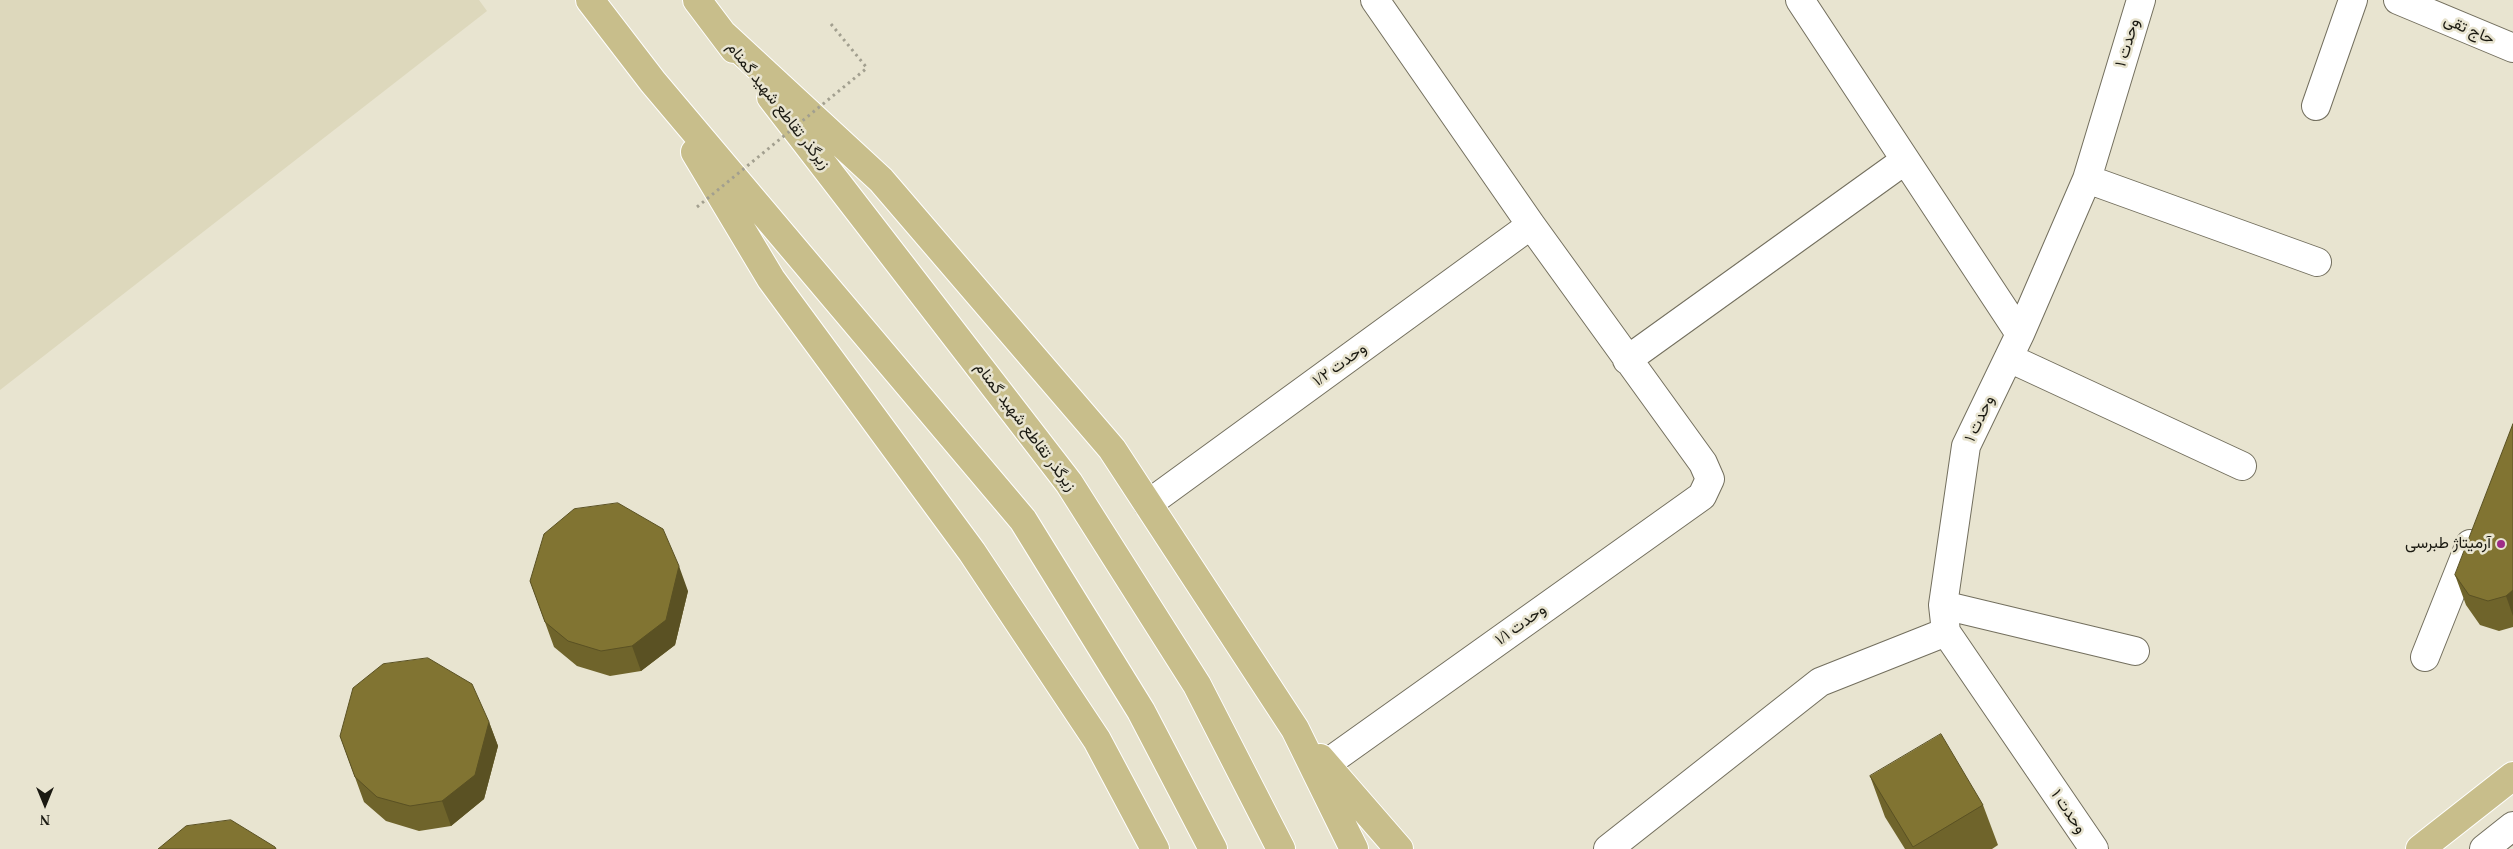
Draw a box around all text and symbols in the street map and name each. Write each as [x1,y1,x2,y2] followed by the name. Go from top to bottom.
[2441,11,2497,49] street label: حاج تقی
[2112,17,2144,69] street label: وحدت ۱
[722,38,834,174] street label: زیرگذر تقاطع شهید گمنام
[1309,339,1371,391] street label: وحدت ۱/۲
[970,359,1080,495] street label: زیرگذر تقاطع شهید گمنام
[1961,393,1999,445] street label: وحدت ۱
[2405,534,2491,554] place label: آرمیتاژ طبرسی
[2495,538,2507,550] marker: آرمیتاژ طبرسی
[1492,600,1550,650] street label: وحدت ۱/۱
[20,779,70,829] north arrow
[2046,786,2090,838] street label: وحدت ۱
[40,812,50,827] text: N

